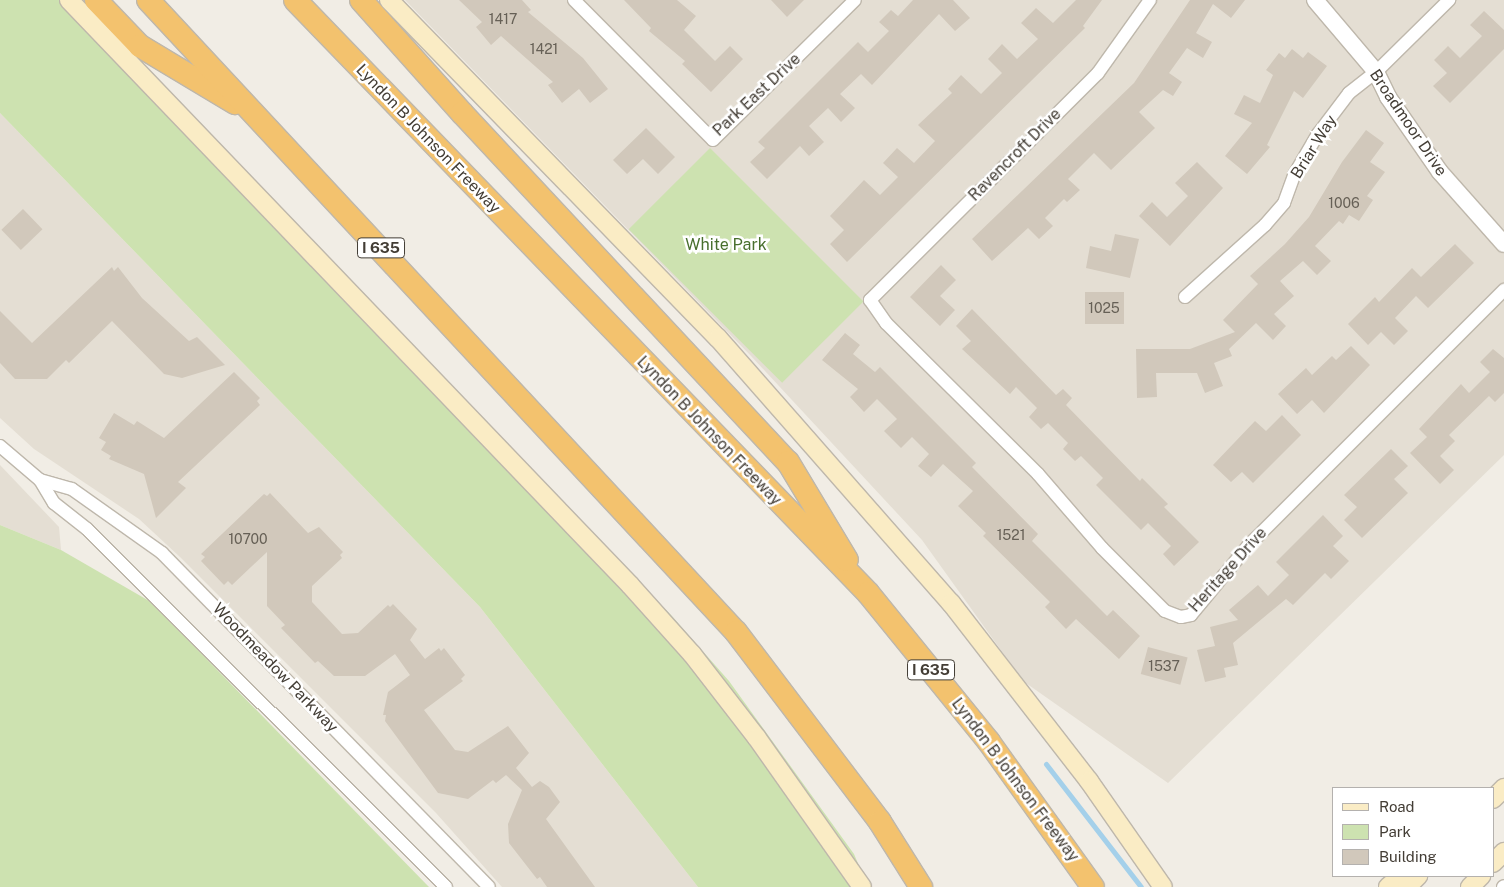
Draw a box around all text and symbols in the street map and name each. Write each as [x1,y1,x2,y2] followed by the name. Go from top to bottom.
[489,11,517,27] house number: 1417
[530,41,558,57] house number: 1421
[709,49,805,141] street label: Park East Drive
[352,60,504,218] street label: Lyndon B Johnson Freeway
[1365,66,1451,180] street label: Broadmoor Drive
[965,105,1065,205] street label: Ravencroft Drive
[1287,112,1341,182] street label: Briar Way
[1328,195,1360,211] house number: 1006
[685,235,767,255] park label: White Park
[356,236,406,260] road number: I 635
[1088,300,1120,316] house number: 1025
[633,352,785,510] street label: Lyndon B Johnson Freeway
[1185,524,1271,616] street label: Heritage Drive
[997,527,1025,543] house number: 1521
[228,531,268,547] house number: 10700
[208,599,342,737] street label: Woodmeadow Parkway
[906,658,956,682] road number: I 635
[1148,658,1180,674] house number: 1537
[947,694,1083,866] street label: Lyndon B Johnson Freeway
[1332,787,1494,877] legend
[1379,798,1415,815] text: Road
[1379,823,1411,840] text: Park
[1379,848,1437,865] text: Building

